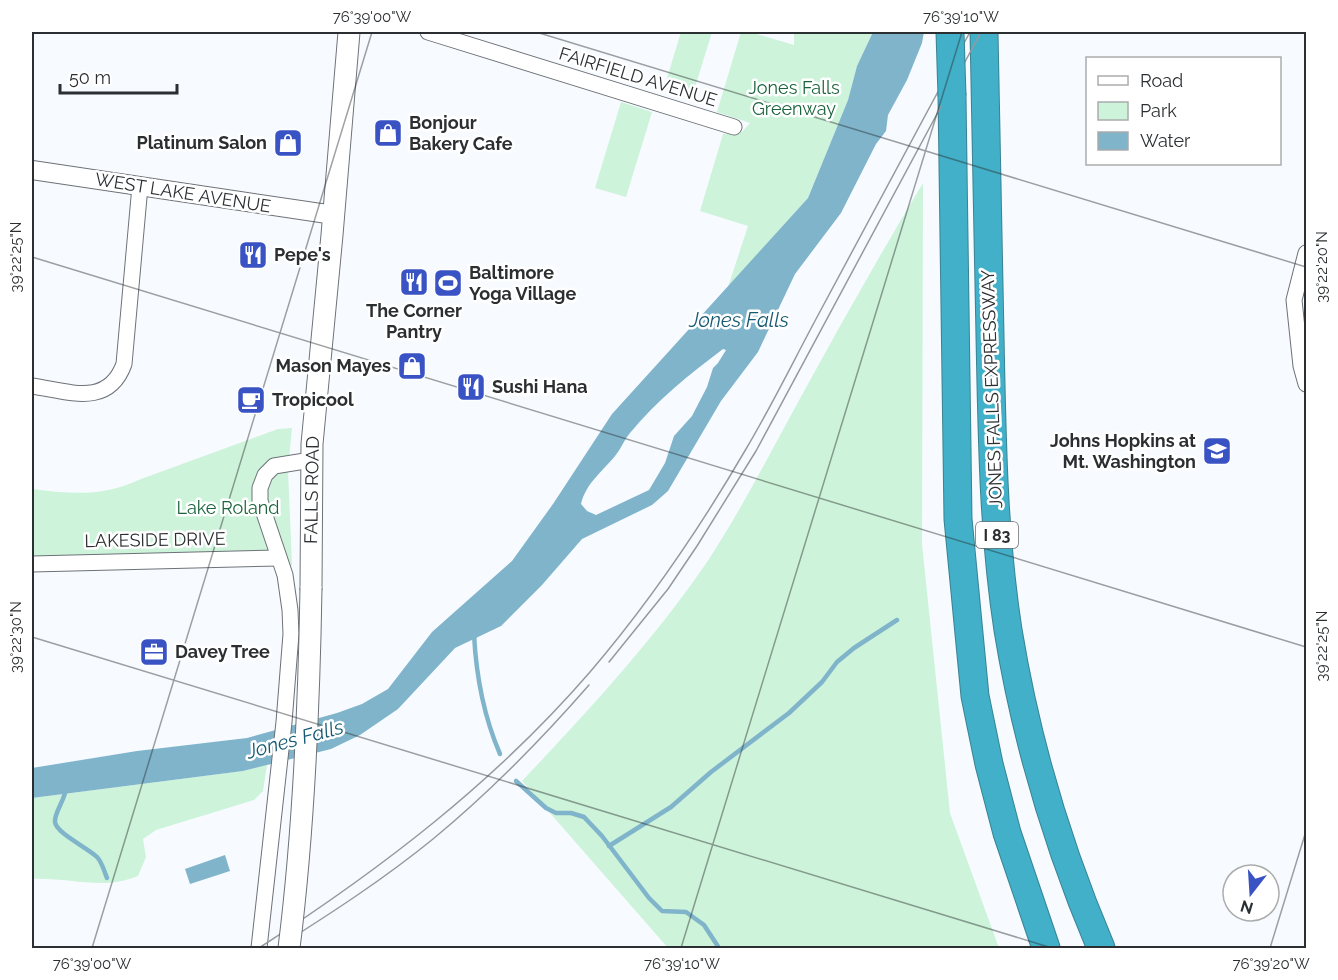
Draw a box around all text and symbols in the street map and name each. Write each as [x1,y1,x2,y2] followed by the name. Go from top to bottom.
[333,8,412,26] text: 76°39'00"W
[923,8,999,26] text: 76°39'10"W
[557,42,720,111] street label: FAIRFIELD AVENUE
[60,57,177,95] scale bar
[1086,57,1281,165] legend
[69,67,111,88] text: 50 m
[1140,70,1183,91] text: Road
[748,77,840,119] park label: Jones Falls Greenway
[1140,100,1177,121] text: Park
[409,112,513,154] place label: Bonjour Bakery Cafe
[372,117,404,149] shop icon: Bonjour Bakery Cafe
[272,127,304,159] shop icon: Platinum Salon
[1140,130,1191,151] text: Water
[136,132,267,153] place label: Platinum Salon
[94,168,272,217] street label: WEST LAKE AVENUE
[7,222,25,292] text: 39°22'25"N
[1313,231,1331,303] text: 39°22'20"N
[237,239,269,271] restaurant icon: Pepe's
[274,244,331,265] place label: Pepe's
[469,262,576,304] place label: Baltimore Yoga Village
[398,266,430,298] restaurant icon: The Corner Pantry
[432,267,464,299] sports icon: Baltimore Yoga Village
[977,269,1006,509] street label: JONES FALLS EXPRESSWAY
[366,300,462,342] place label: The Corner Pantry
[688,308,789,332] water label: Jones Falls
[396,350,428,382] shop icon: Mason Mayes
[276,355,391,376] place label: Mason Mayes
[455,371,487,403] restaurant icon: Sushi Hana
[492,376,588,397] place label: Sushi Hana
[235,384,267,416] cafe icon: Tropicool
[272,389,354,410] place label: Tropicool
[1050,430,1196,472] place label: Johns Hopkins at Mt. Washington
[1201,435,1233,467] school or university icon: Johns Hopkins at Mt. Washington
[300,436,323,544] street label: FALLS ROAD
[176,497,280,518] park label: Lake Roland
[976,522,1018,548] road number: I 83
[84,528,226,551] street label: LAKESIDE DRIVE
[7,601,25,673] text: 39°22'30"N
[1313,611,1331,681] text: 39°22'25"N
[138,636,170,668] office icon: Davey Tree
[175,641,270,662] place label: Davey Tree
[243,714,347,764] water label: Jones Falls
[1221,863,1281,923] north arrow
[1238,896,1255,918] text: N
[53,955,132,973] text: 76°39'00"W
[644,955,720,973] text: 76°39'10"W
[1232,955,1310,973] text: 76°39'20"W

